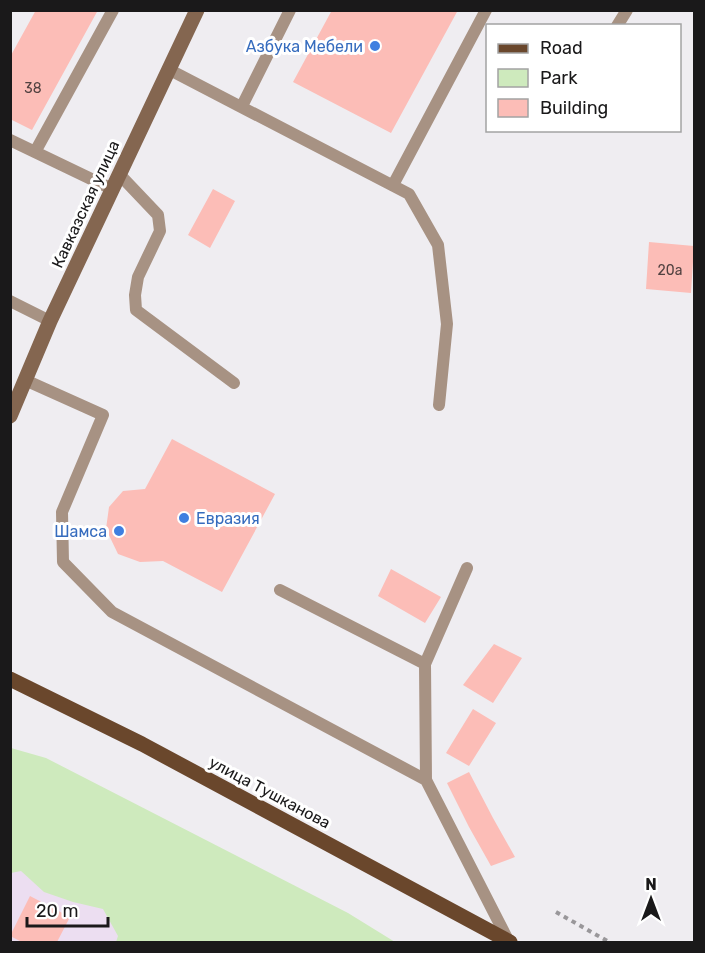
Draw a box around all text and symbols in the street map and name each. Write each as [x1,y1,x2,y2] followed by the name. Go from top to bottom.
[486,24,681,132] legend
[246,37,363,56] place label: Азбука Мебели
[540,37,583,59] text: Road
[368,39,382,53] marker: Азбука Мебели
[540,67,578,89] text: Park
[24,80,42,97] house number: 38
[540,97,608,119] text: Building
[48,137,123,271] street label: Кавказская улица
[658,262,682,279] house number: 20а
[196,509,260,528] place label: Евразия
[177,511,191,525] marker: Евразия
[54,522,107,541] place label: Шамса
[112,524,126,538] marker: Шамса
[206,752,334,832] street label: улица Тушканова
[621,869,681,929] north arrow
[645,875,657,894] text: N
[27,890,108,928] scale bar
[36,900,78,922] text: 20 m

